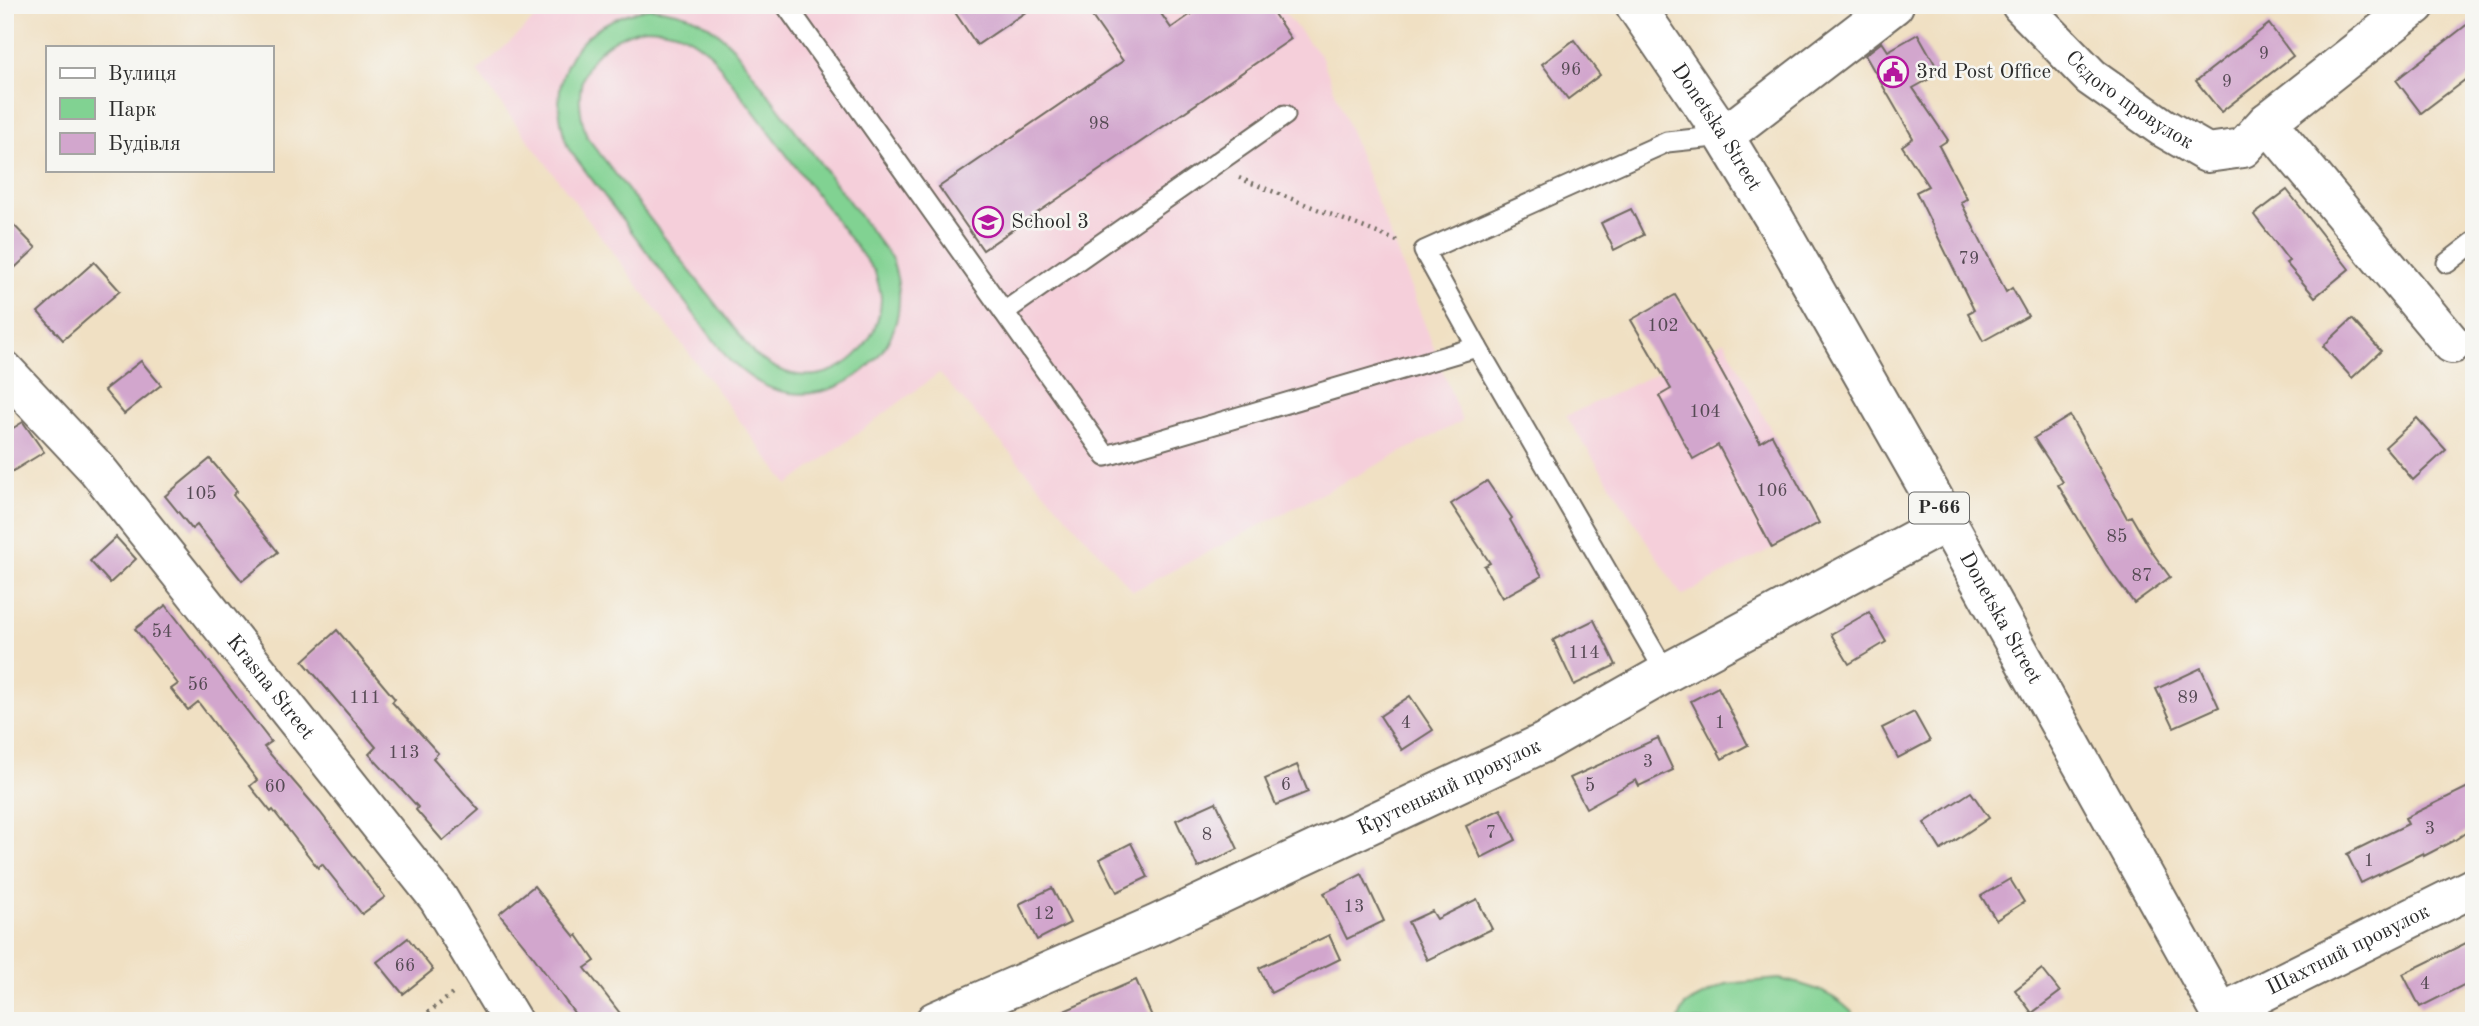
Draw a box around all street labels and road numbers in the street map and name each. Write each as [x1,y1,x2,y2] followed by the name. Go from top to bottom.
[2061,47,2197,153] street label: Сєдого провулок
[1668,60,1765,195] street label: Donetska Street
[1909,492,1969,524] road number: Р-66
[1955,549,2045,687] street label: Donetska Street
[223,631,318,743] street label: Krasna Street
[1354,735,1545,839] street label: Крутенький провулок
[2263,900,2433,999] street label: Шахтний провулок

